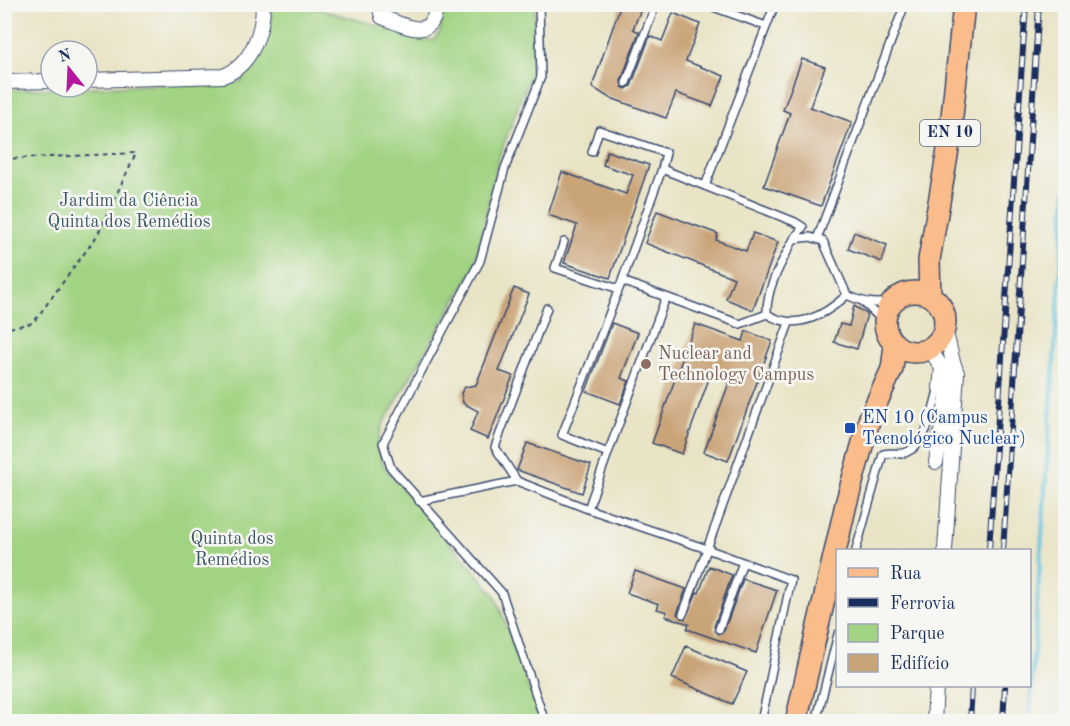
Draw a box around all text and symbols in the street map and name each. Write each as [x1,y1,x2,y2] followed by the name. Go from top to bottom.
[39,39,99,99] north arrow
[57,47,74,66] text: N
[920,120,980,146] road number: EN 10
[48,192,211,231] park label: Jardim da Ciência Quinta dos Remédios
[658,345,814,384] place label: Nuclear and Technology Campus
[639,357,653,371] marker: Nuclear and Technology Campus
[862,408,1026,448] place label: EN 10 (Campus Tecnológico Nuclear)
[843,421,857,435] marker: EN 10 (Campus Tecnológico Nuclear)
[190,530,274,569] park label: Quinta dos Remédios
[836,549,1031,687] legend
[890,565,921,583] text: Rua
[890,595,955,613] text: Ferrovia
[890,625,945,643] text: Parque
[890,655,949,673] text: Edifício

